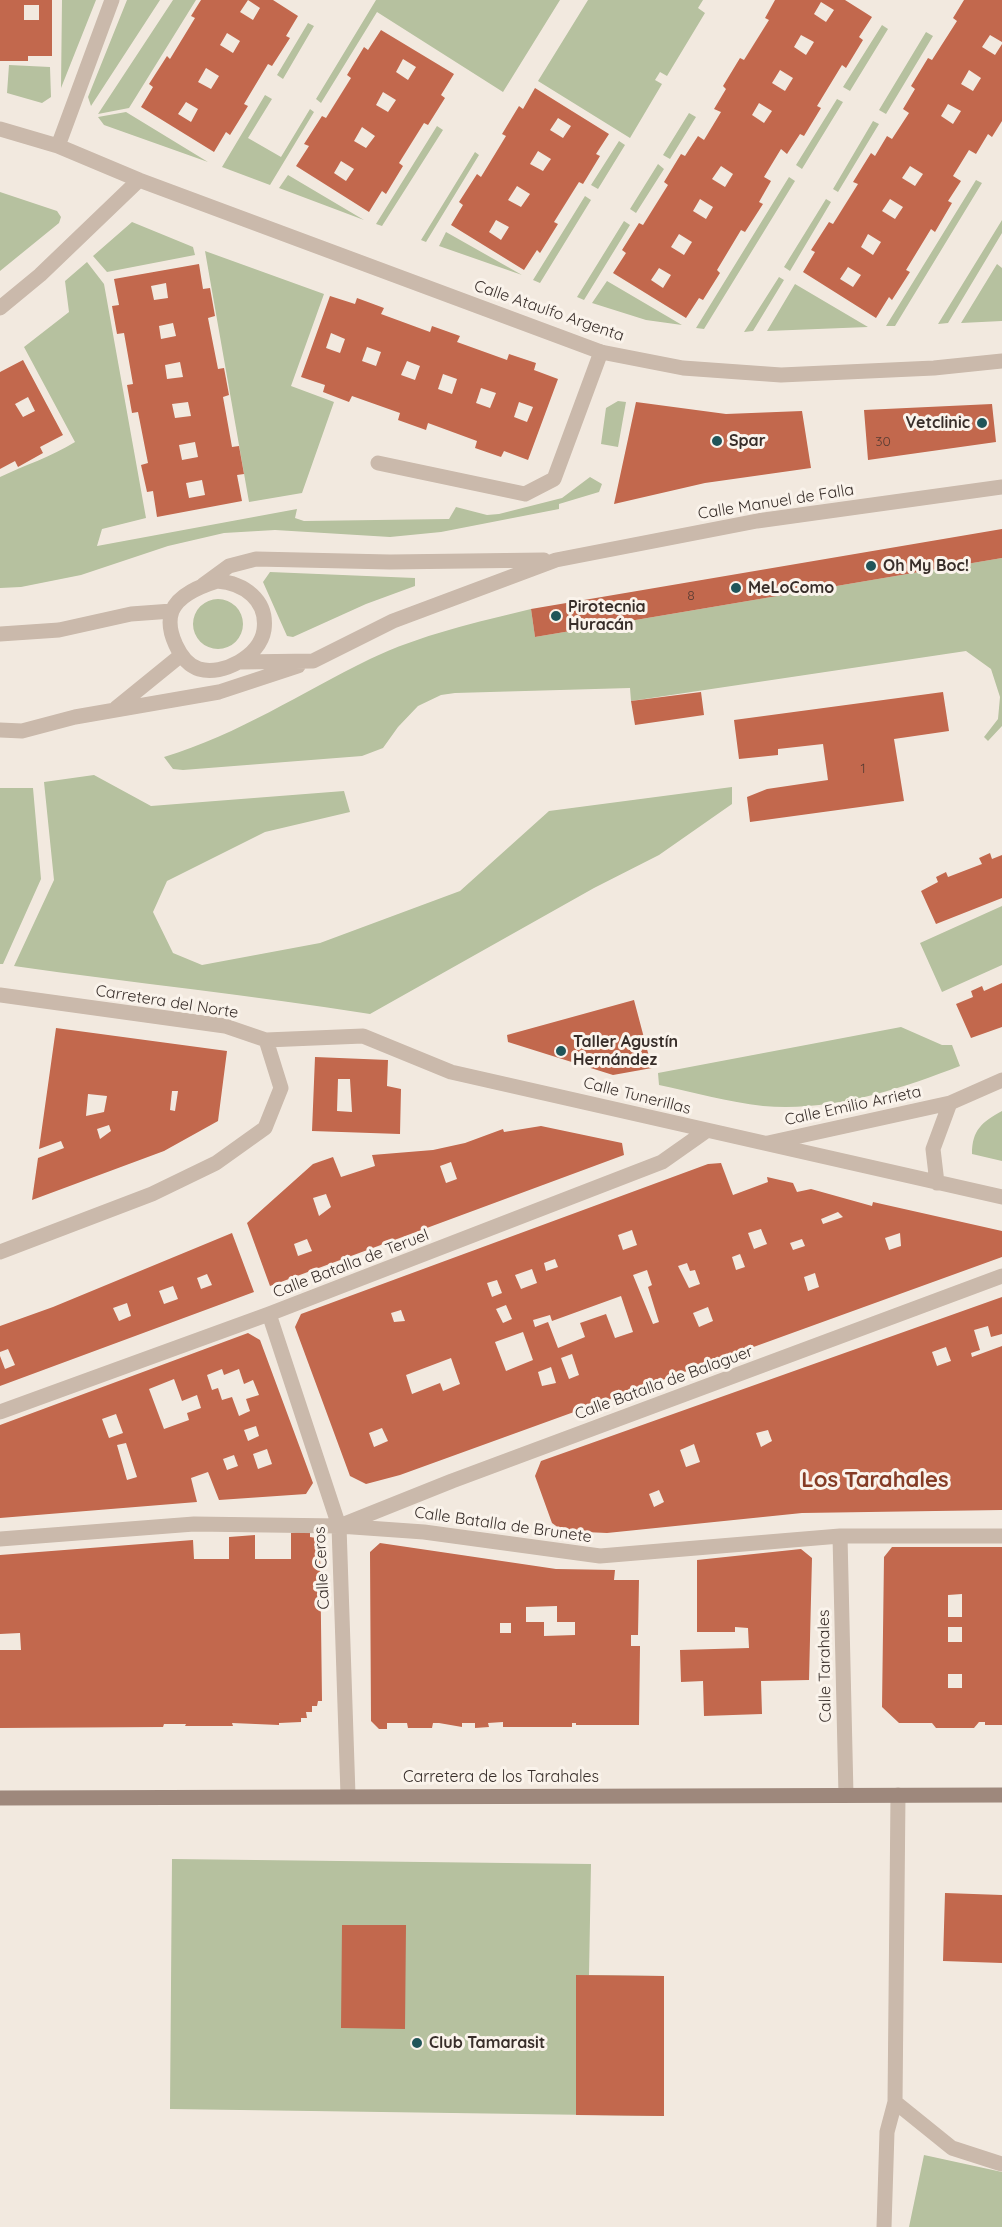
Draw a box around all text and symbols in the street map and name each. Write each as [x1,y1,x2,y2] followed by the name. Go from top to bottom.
[472,276,626,346] street label: Calle Ataulfo Argenta
[906,413,970,433] place label: Vetclinic
[975,416,989,430] marker: Vetclinic
[729,431,766,451] place label: Spar
[710,434,724,448] marker: Spar
[875,434,891,450] house number: 30
[697,480,855,524] street label: Calle Manuel de Falla
[883,556,969,576] place label: Oh My Boc!
[864,559,878,573] marker: Oh My Boc!
[748,578,834,598] place label: MeLoComo
[729,581,743,595] marker: MeLoComo
[687,588,695,604] house number: 8
[568,597,646,635] place label: Pirotecnia Huracán
[549,609,563,623] marker: Pirotecnia Huracán
[860,761,866,777] house number: 1
[94,981,240,1023] street label: Carretera del Norte
[573,1032,678,1070] place label: Taller Agustín Hernández
[554,1044,568,1058] marker: Taller Agustín Hernández
[581,1073,693,1119] street label: Calle Tunerillas
[783,1082,923,1130] street label: Calle Emilio Arrieta
[270,1225,432,1303] street label: Calle Batalla de Teruel
[572,1342,756,1424] street label: Calle Batalla de Balaguer
[801,1467,949,1493] district label: Los Tarahales
[413,1503,593,1547] street label: Calle Batalla de Brunete
[310,1526,334,1610] street label: Calle Ceros
[814,1609,836,1723] street label: Calle Tarahales
[403,1767,599,1787] street label: Carretera de los Tarahales
[429,2033,545,2053] place label: Club Tamarasit
[410,2036,424,2050] marker: Club Tamarasit

